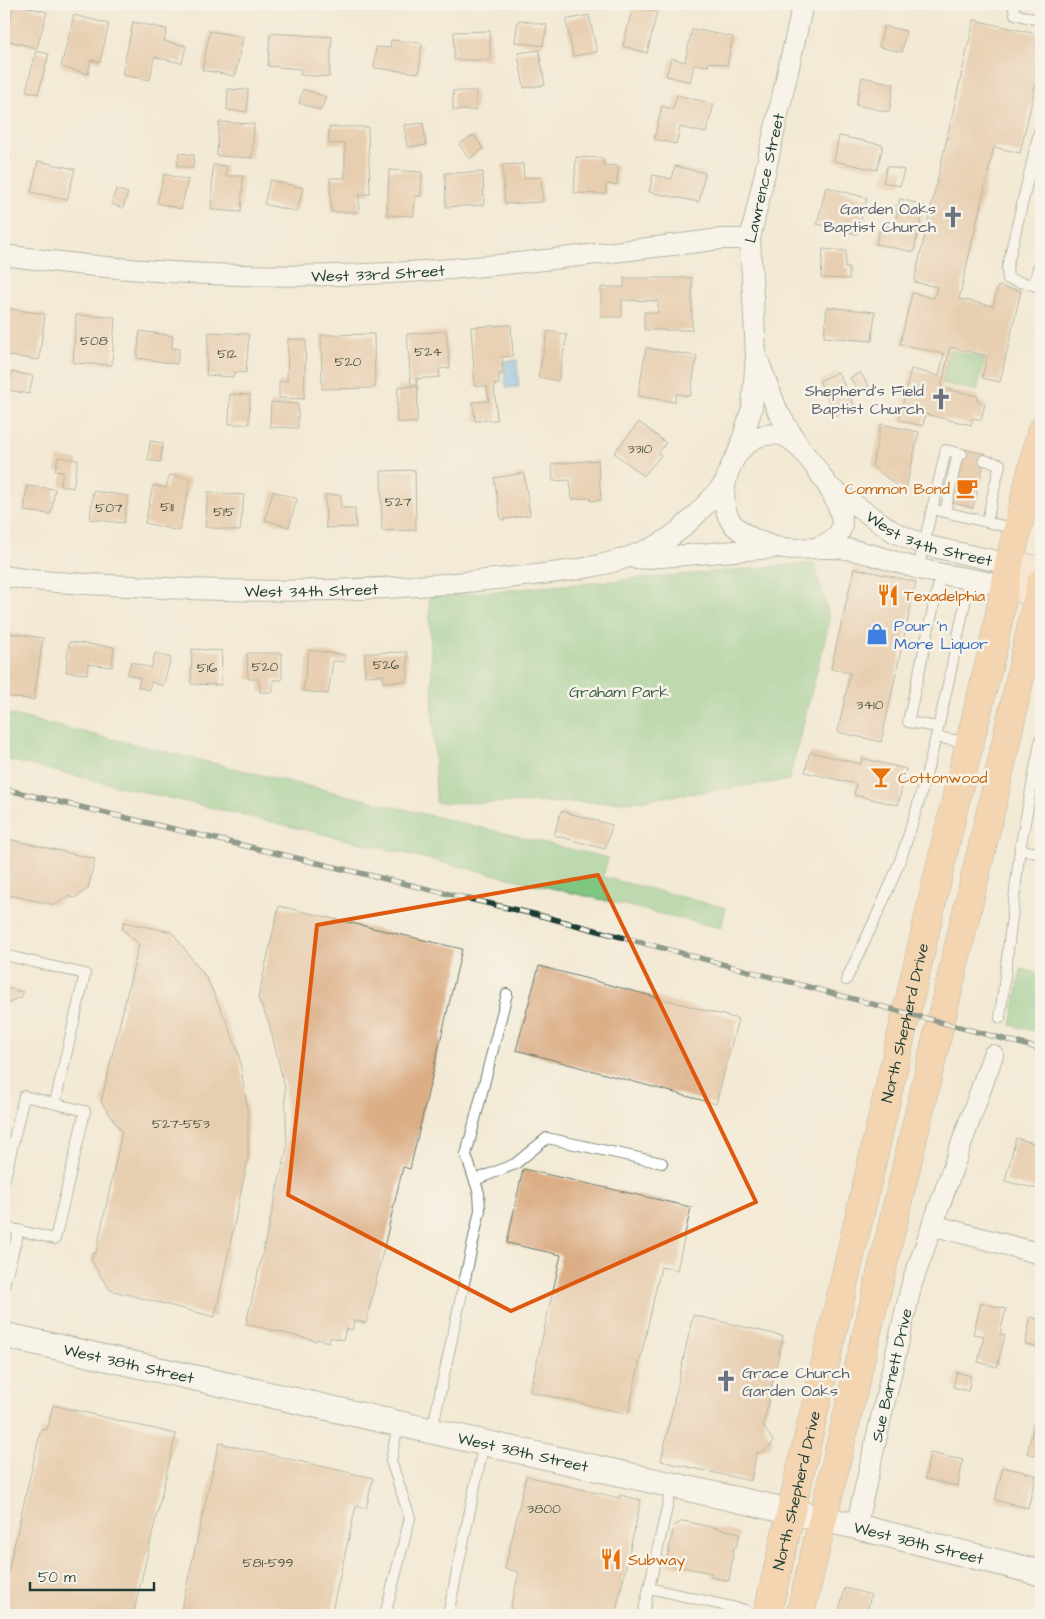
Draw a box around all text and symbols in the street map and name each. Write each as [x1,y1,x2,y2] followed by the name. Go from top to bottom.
[739,111,790,245] street label: Lawrence Street
[824,198,936,238] place label: Garden Oaks Baptist Church
[940,204,966,230] church icon: Garden Oaks Baptist Church
[311,259,446,288] street label: West 33rd Street
[80,331,108,351] house number: 508
[414,342,442,362] house number: 524
[217,344,237,364] house number: 512
[335,352,362,372] house number: 520
[805,380,924,420] place label: Shepherd's Field Baptist Church
[928,386,954,412] church icon: Shepherd's Field Baptist Church
[628,439,653,459] house number: 3310
[954,475,980,501] cafe icon: Common Bond
[845,478,950,500] place label: Common Bond
[385,492,412,512] house number: 527
[160,497,174,517] house number: 511
[95,498,123,518] house number: 507
[213,502,235,522] house number: 515
[861,506,995,572] street label: West 34th Street
[244,578,379,603] street label: West 34th Street
[875,582,901,608] restaurant icon: Texadelphia
[904,585,985,607] place label: Texadelphia
[894,615,988,655] place label: Pour 'n More Liquor
[864,621,890,647] shop icon: Pour 'n More Liquor
[373,655,400,675] house number: 526
[252,657,279,677] house number: 520
[197,658,217,678] house number: 516
[569,681,669,703] park label: Graham Park
[856,695,884,715] house number: 3410
[868,764,894,790] bar icon: Cottonwood
[898,767,987,789] place label: Cottonwood
[876,941,934,1105] street label: North Shepherd Drive
[152,1114,210,1134] house number: 527-553
[866,1306,918,1444] street label: Sue Barnett Drive
[61,1339,197,1389] street label: West 38th Street
[742,1362,850,1402] place label: Grace Church Garden Oaks
[713,1368,739,1394] church icon: Grace Church Garden Oaks
[768,1408,826,1572] street label: North Shepherd Drive
[455,1427,591,1478] street label: West 38th Street
[527,1499,561,1519] house number: 3800
[851,1516,986,1570] street label: West 38th Street
[598,1546,624,1572] restaurant icon: Subway
[628,1549,685,1572] place label: Subway
[243,1553,294,1573] house number: 581-599
[30,1559,154,1591] scale bar
[38,1567,76,1588] text: 50 m

